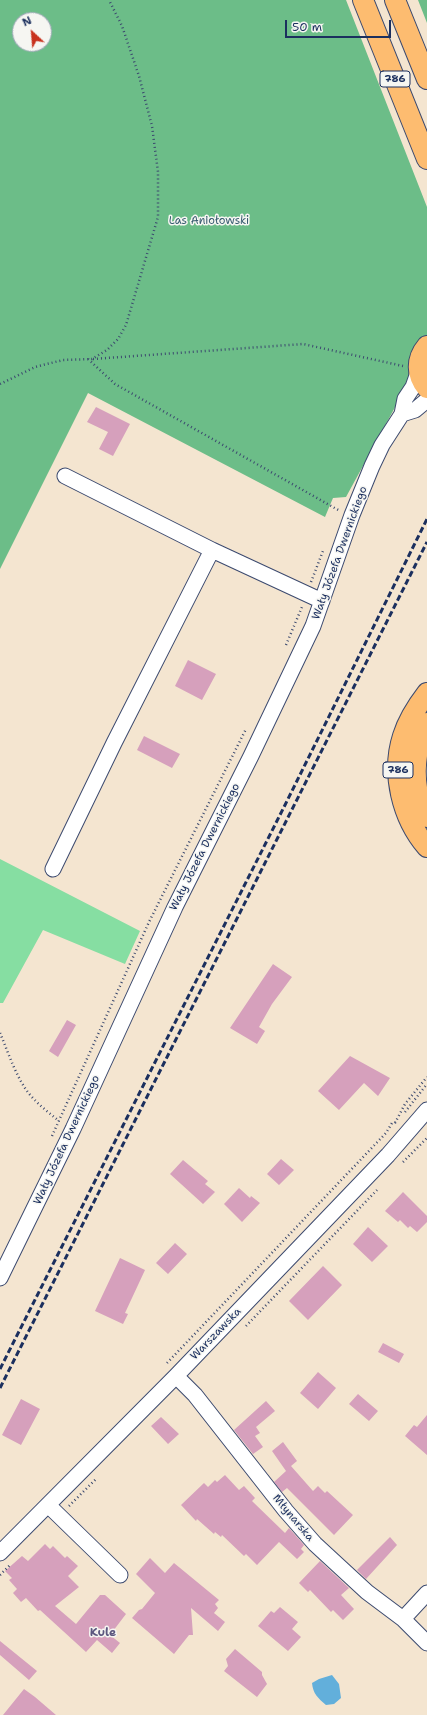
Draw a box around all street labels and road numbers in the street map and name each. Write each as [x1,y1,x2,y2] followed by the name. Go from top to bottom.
[380,71,410,87] road number: 786
[310,484,370,622] street label: Wały Józefa Dwernickiego
[383,762,413,778] road number: 786
[167,781,243,913] street label: Wały Józefa Dwernickiego
[31,1073,103,1207] street label: Wały Józefa Dwernickiego
[188,1305,244,1363] street label: Warszawska
[270,1492,316,1544] street label: Młynarska

